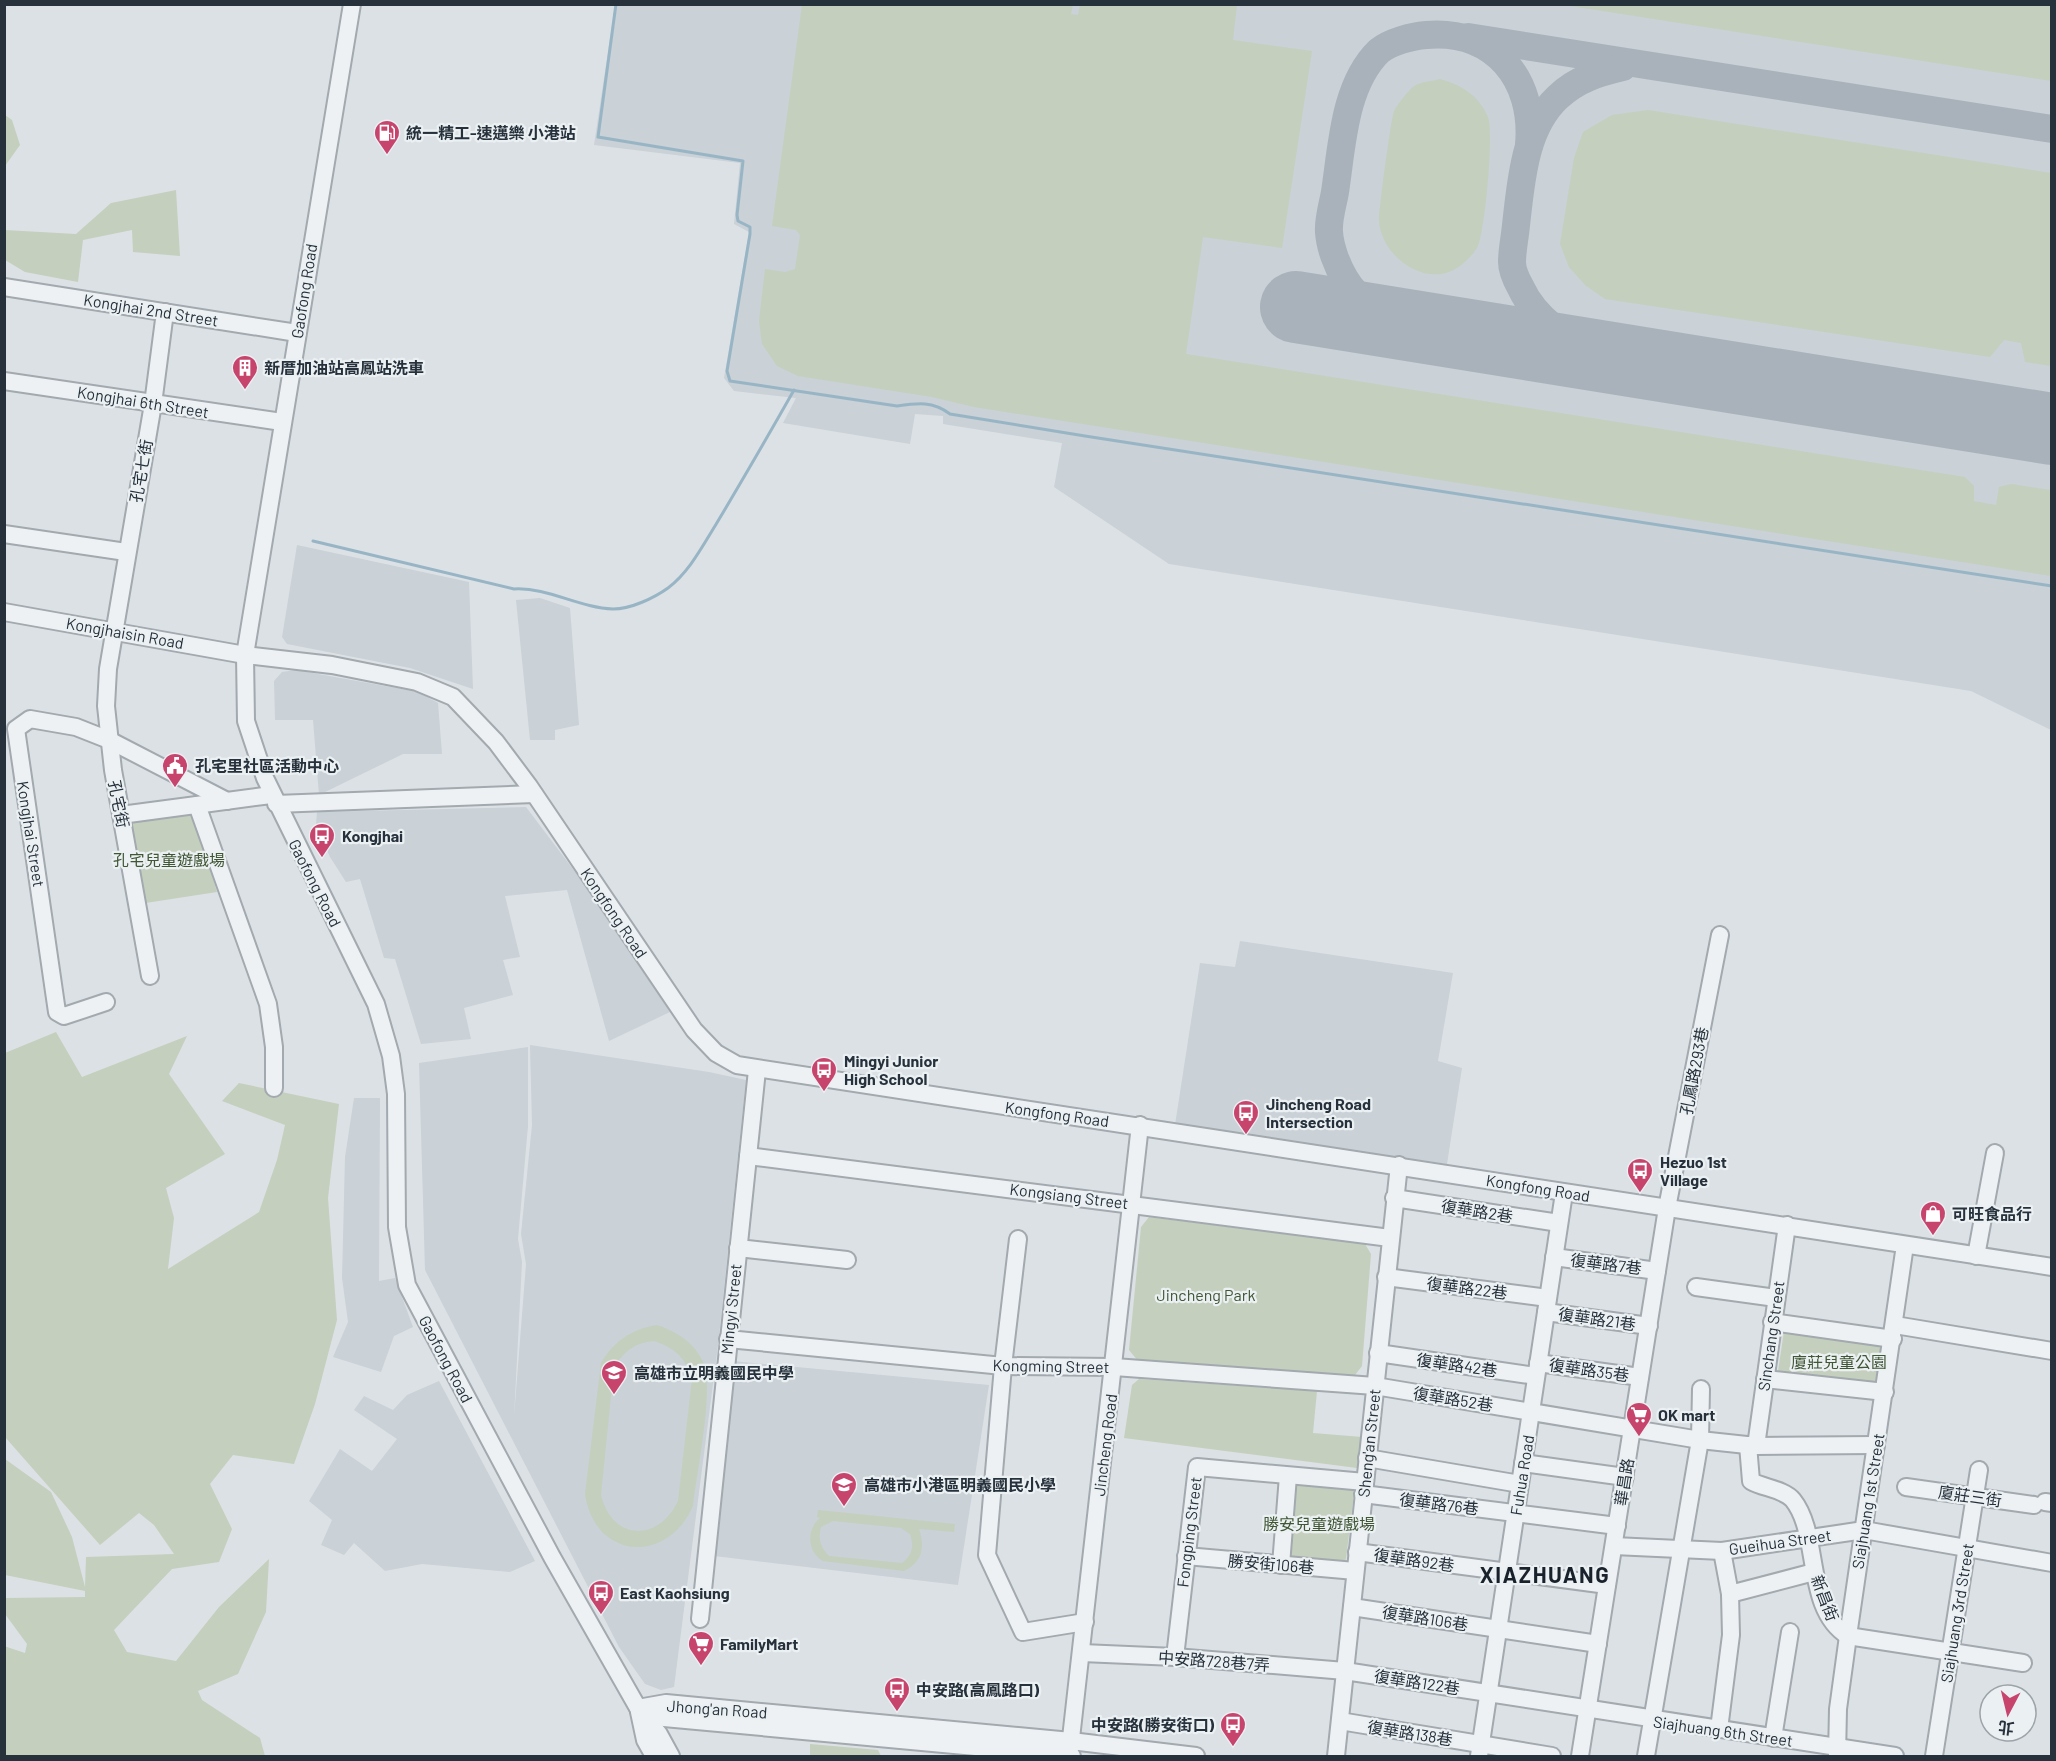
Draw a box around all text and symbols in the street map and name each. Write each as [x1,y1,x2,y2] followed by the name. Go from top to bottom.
[372,118,402,156] fuel station icon: 統一精工-速邁樂 小港站
[406,123,576,142] place label: 統一精工-速邁樂 小港站
[287,242,320,340] street label: Gaofong Road
[82,289,220,330] street label: Kongjhai 2nd Street
[230,353,260,391] building icon: 新厝加油站高鳳站洗車
[264,358,424,377] place label: 新厝加油站高鳳站洗車
[76,382,210,421] street label: Kongjhai 6th Street
[126,438,155,504] street label: 孔宅七街
[65,613,185,652] street label: Kongjhaisin Road
[160,751,190,789] public building icon: 孔宅里社區活動中心
[195,756,339,775] place label: 孔宅里社區活動中心
[106,779,133,829] street label: 孔宅街
[14,780,49,888] street label: Kongjhai Street
[307,821,337,859] bus stop icon: Kongjhai
[342,826,403,845] place label: Kongjhai
[285,836,346,930] street label: Gaofong Road
[113,850,225,869] park label: 孔宅兒童遊戲場
[577,864,652,962] street label: Kongfong Road
[1676,1025,1711,1116] street label: 孔鳳路293巷
[844,1051,938,1088] place label: Mingyi Junior High School
[809,1055,839,1093] bus stop icon: Mingyi Junior High School
[1266,1094,1371,1131] place label: Jincheng Road Intersection
[1004,1097,1110,1130] street label: Kongfong Road
[1231,1098,1261,1136] bus stop icon: Jincheng Road Intersection
[1660,1152,1727,1189] place label: Hezuo 1st Village
[1625,1156,1655,1194] bus stop icon: Hezuo 1st Village
[1485,1170,1591,1205] street label: Kongfong Road
[1009,1179,1129,1212] street label: Kongsiang Street
[1440,1195,1514,1226] street label: 復華路2巷
[1918,1199,1948,1237] shop icon: 可旺食品行
[1952,1204,2032,1223] place label: 可旺食品行
[1569,1250,1643,1277] street label: 復華路7巷
[716,1263,745,1355] street label: Mingyi Street
[1426,1273,1508,1302] street label: 復華路22巷
[1753,1280,1788,1392] street label: Sinchang Street
[1156,1285,1256,1304] park label: Jincheng Park
[1557,1304,1637,1333] street label: 復華路21巷
[416,1312,477,1406] street label: Gaofong Road
[1415,1349,1499,1380] street label: 復華路42巷
[1791,1352,1887,1371] park label: 廈莊兒童公園
[1548,1354,1630,1385] street label: 復華路35巷
[992,1355,1110,1376] street label: Kongming Street
[599,1358,629,1396] school or university icon: 高雄市立明義國民中學
[634,1363,794,1382] place label: 高雄市立明義國民中學
[1412,1383,1494,1414] street label: 復華路52巷
[1353,1388,1384,1498] street label: Sheng'an Street
[1089,1393,1120,1497] street label: Jincheng Road
[1624,1400,1654,1438] supermarket icon: OK mart
[1658,1405,1715,1424] place label: OK mart
[1847,1432,1888,1570] street label: Siajhuang 1st Street
[1506,1433,1537,1517] street label: Fuhua Road
[1610,1457,1637,1507] street label: 華昌路
[829,1470,859,1508] school or university icon: 高雄市小港區明義國民小學
[864,1475,1056,1494] place label: 高雄市小港區明義國民小學
[1172,1476,1205,1588] street label: Fongping Street
[1937,1482,2003,1509] street label: 廈莊三街
[1398,1489,1480,1518] street label: 復華路76巷
[1263,1514,1375,1533] park label: 勝安兒童遊戲場
[1727,1525,1832,1558] street label: Gueihua Street
[1936,1542,1977,1684] street label: Siajhuang 3rd Street
[1373,1544,1455,1575] street label: 復華路92巷
[1227,1550,1315,1577] street label: 勝安街106巷
[1480,1561,1610,1587] district label: XIAZHUANG
[1808,1572,1843,1624] street label: 新昌街
[586,1578,616,1616] bus stop icon: East Kaohsiung
[620,1583,730,1602] place label: East Kaohsiung
[1381,1601,1469,1634] street label: 復華路106巷
[686,1629,716,1667] supermarket icon: FamilyMart
[720,1634,798,1653] place label: FamilyMart
[1157,1647,1271,1674] street label: 中安路728巷7弄
[1373,1665,1461,1698] street label: 復華路122巷
[882,1675,912,1713] bus stop icon: 中安路(高鳳路口)
[916,1680,1040,1699] place label: 中安路(高鳳路口)
[1978,1683,2038,1743] north arrow
[666,1696,768,1721] street label: Jhong'an Road
[1218,1710,1248,1748] bus stop icon: 中安路(勝安街口)
[1652,1711,1794,1750] street label: Siajhuang 6th Street
[1091,1715,1214,1734] place label: 中安路(勝安街口)
[1366,1716,1454,1749] street label: 復華路138巷
[1997,1718,2015,1739] text: 北

